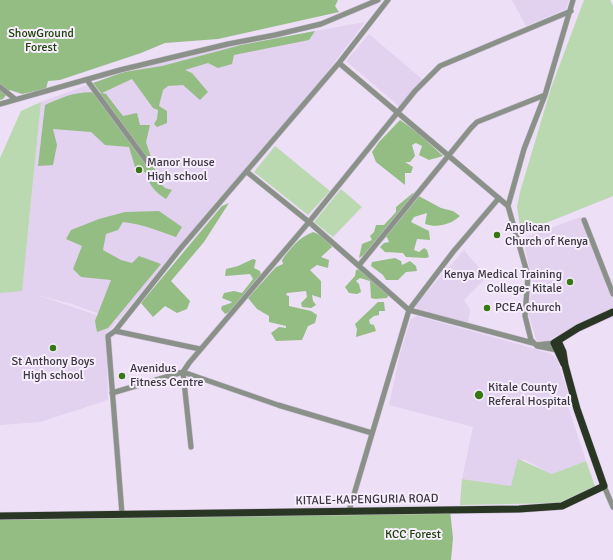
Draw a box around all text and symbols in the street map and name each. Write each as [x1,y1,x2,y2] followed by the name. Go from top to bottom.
[8,27,74,55] park label: ShowGround Forest
[147,156,215,184] place label: Manor House High school
[134,165,144,175] marker: Manor House High school
[505,221,588,249] place label: Anglican Church of Kenya
[492,230,502,240] marker: Anglican Church of Kenya
[444,268,562,296] place label: Kenya Medical Training College- Kitale
[565,277,575,287] marker: Kenya Medical Training College- Kitale
[495,301,561,315] place label: PCEA church
[482,303,492,313] marker: PCEA church
[48,343,58,353] marker: St Anthony Boys High school
[11,355,95,383] place label: St Anthony Boys High school
[130,362,203,390] place label: Avenidus Fitness Centre
[117,371,127,381] marker: Avenidus Fitness Centre
[488,381,570,409] place label: Kitale County Referal Hospital
[473,389,485,401] marker: Kitale County Referal Hospital
[295,492,439,508] street label: KITALE-KAPENGURIA ROAD
[385,528,441,542] park label: KCC Forest

